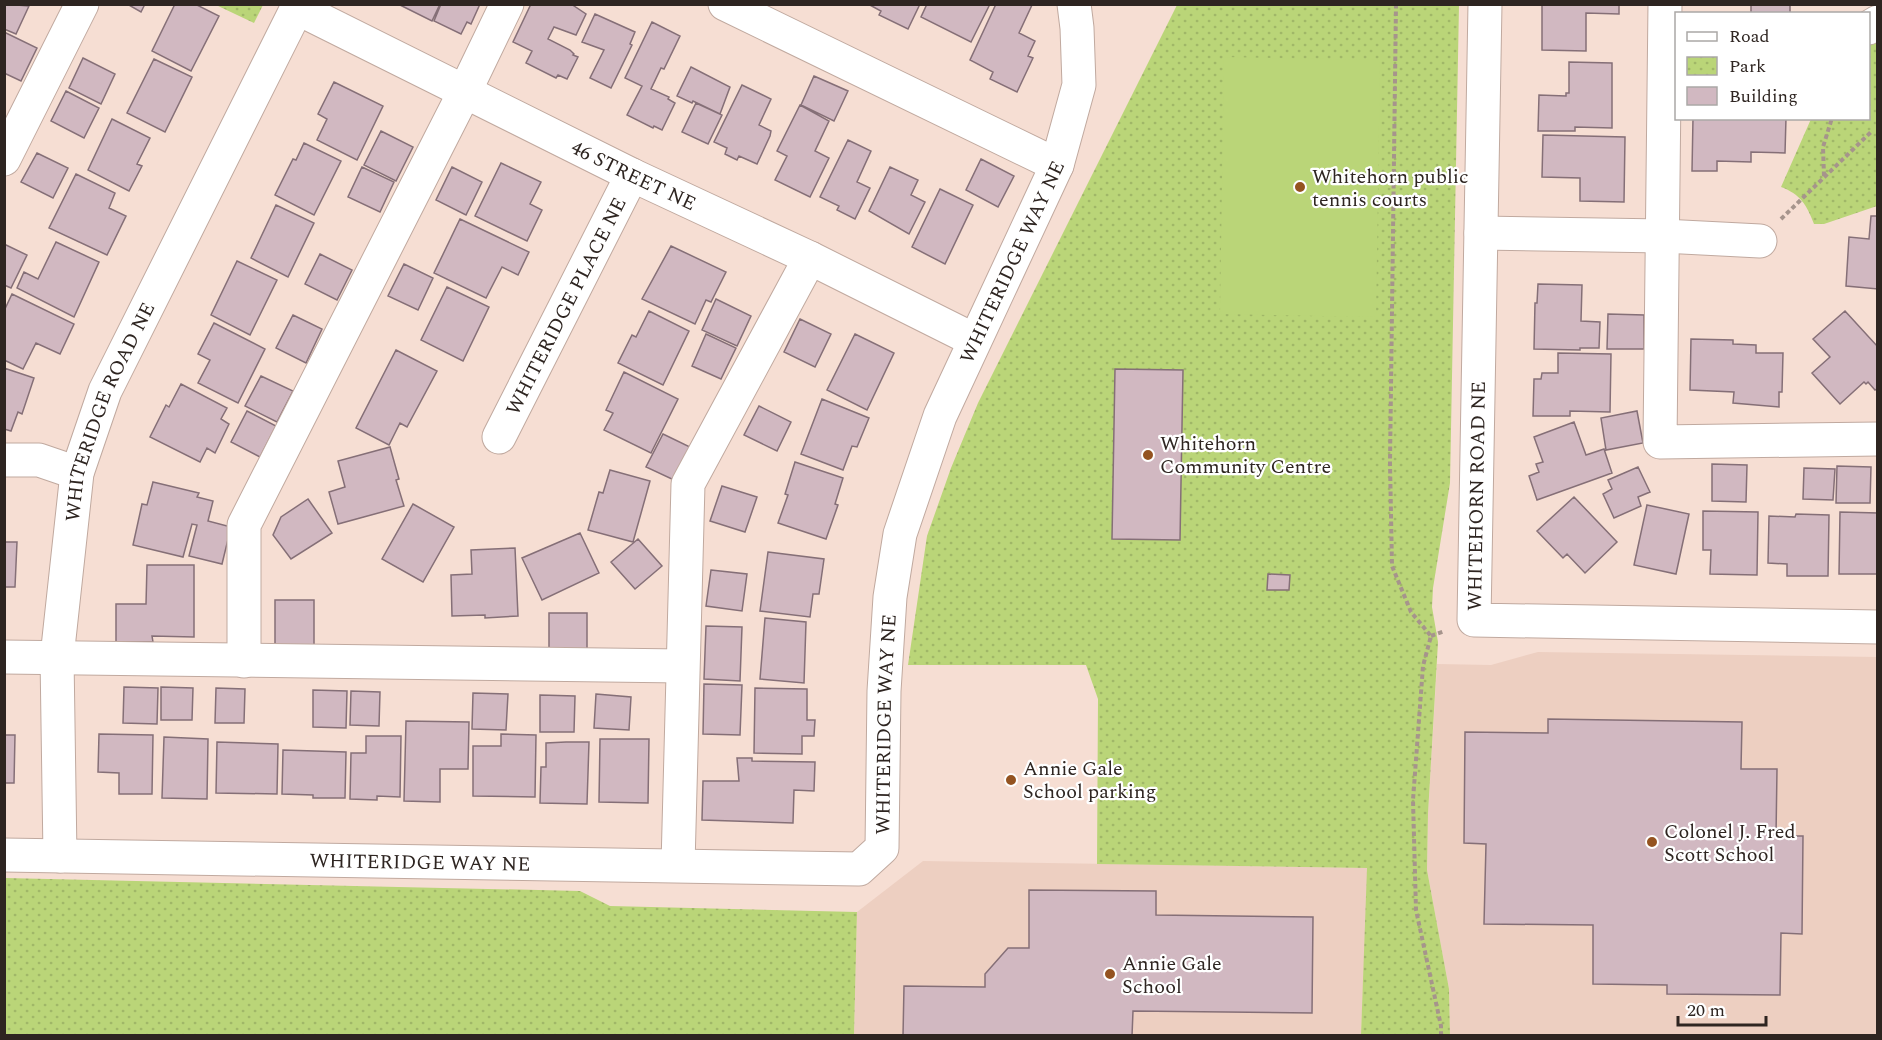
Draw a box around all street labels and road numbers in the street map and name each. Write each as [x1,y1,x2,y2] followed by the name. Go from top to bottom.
[566,133,701,219] street label: 46 STREET NE
[953,156,1073,369] street label: WHITERIDGE WAY NE
[498,192,634,421] street label: WHITERIDGE PLACE NE
[58,297,163,523] street label: WHITERIDGE ROAD NE
[1460,381,1494,611] street label: WHITEHORN ROAD NE
[868,613,905,835] street label: WHITERIDGE WAY NE
[309,846,531,880] street label: WHITERIDGE WAY NE

